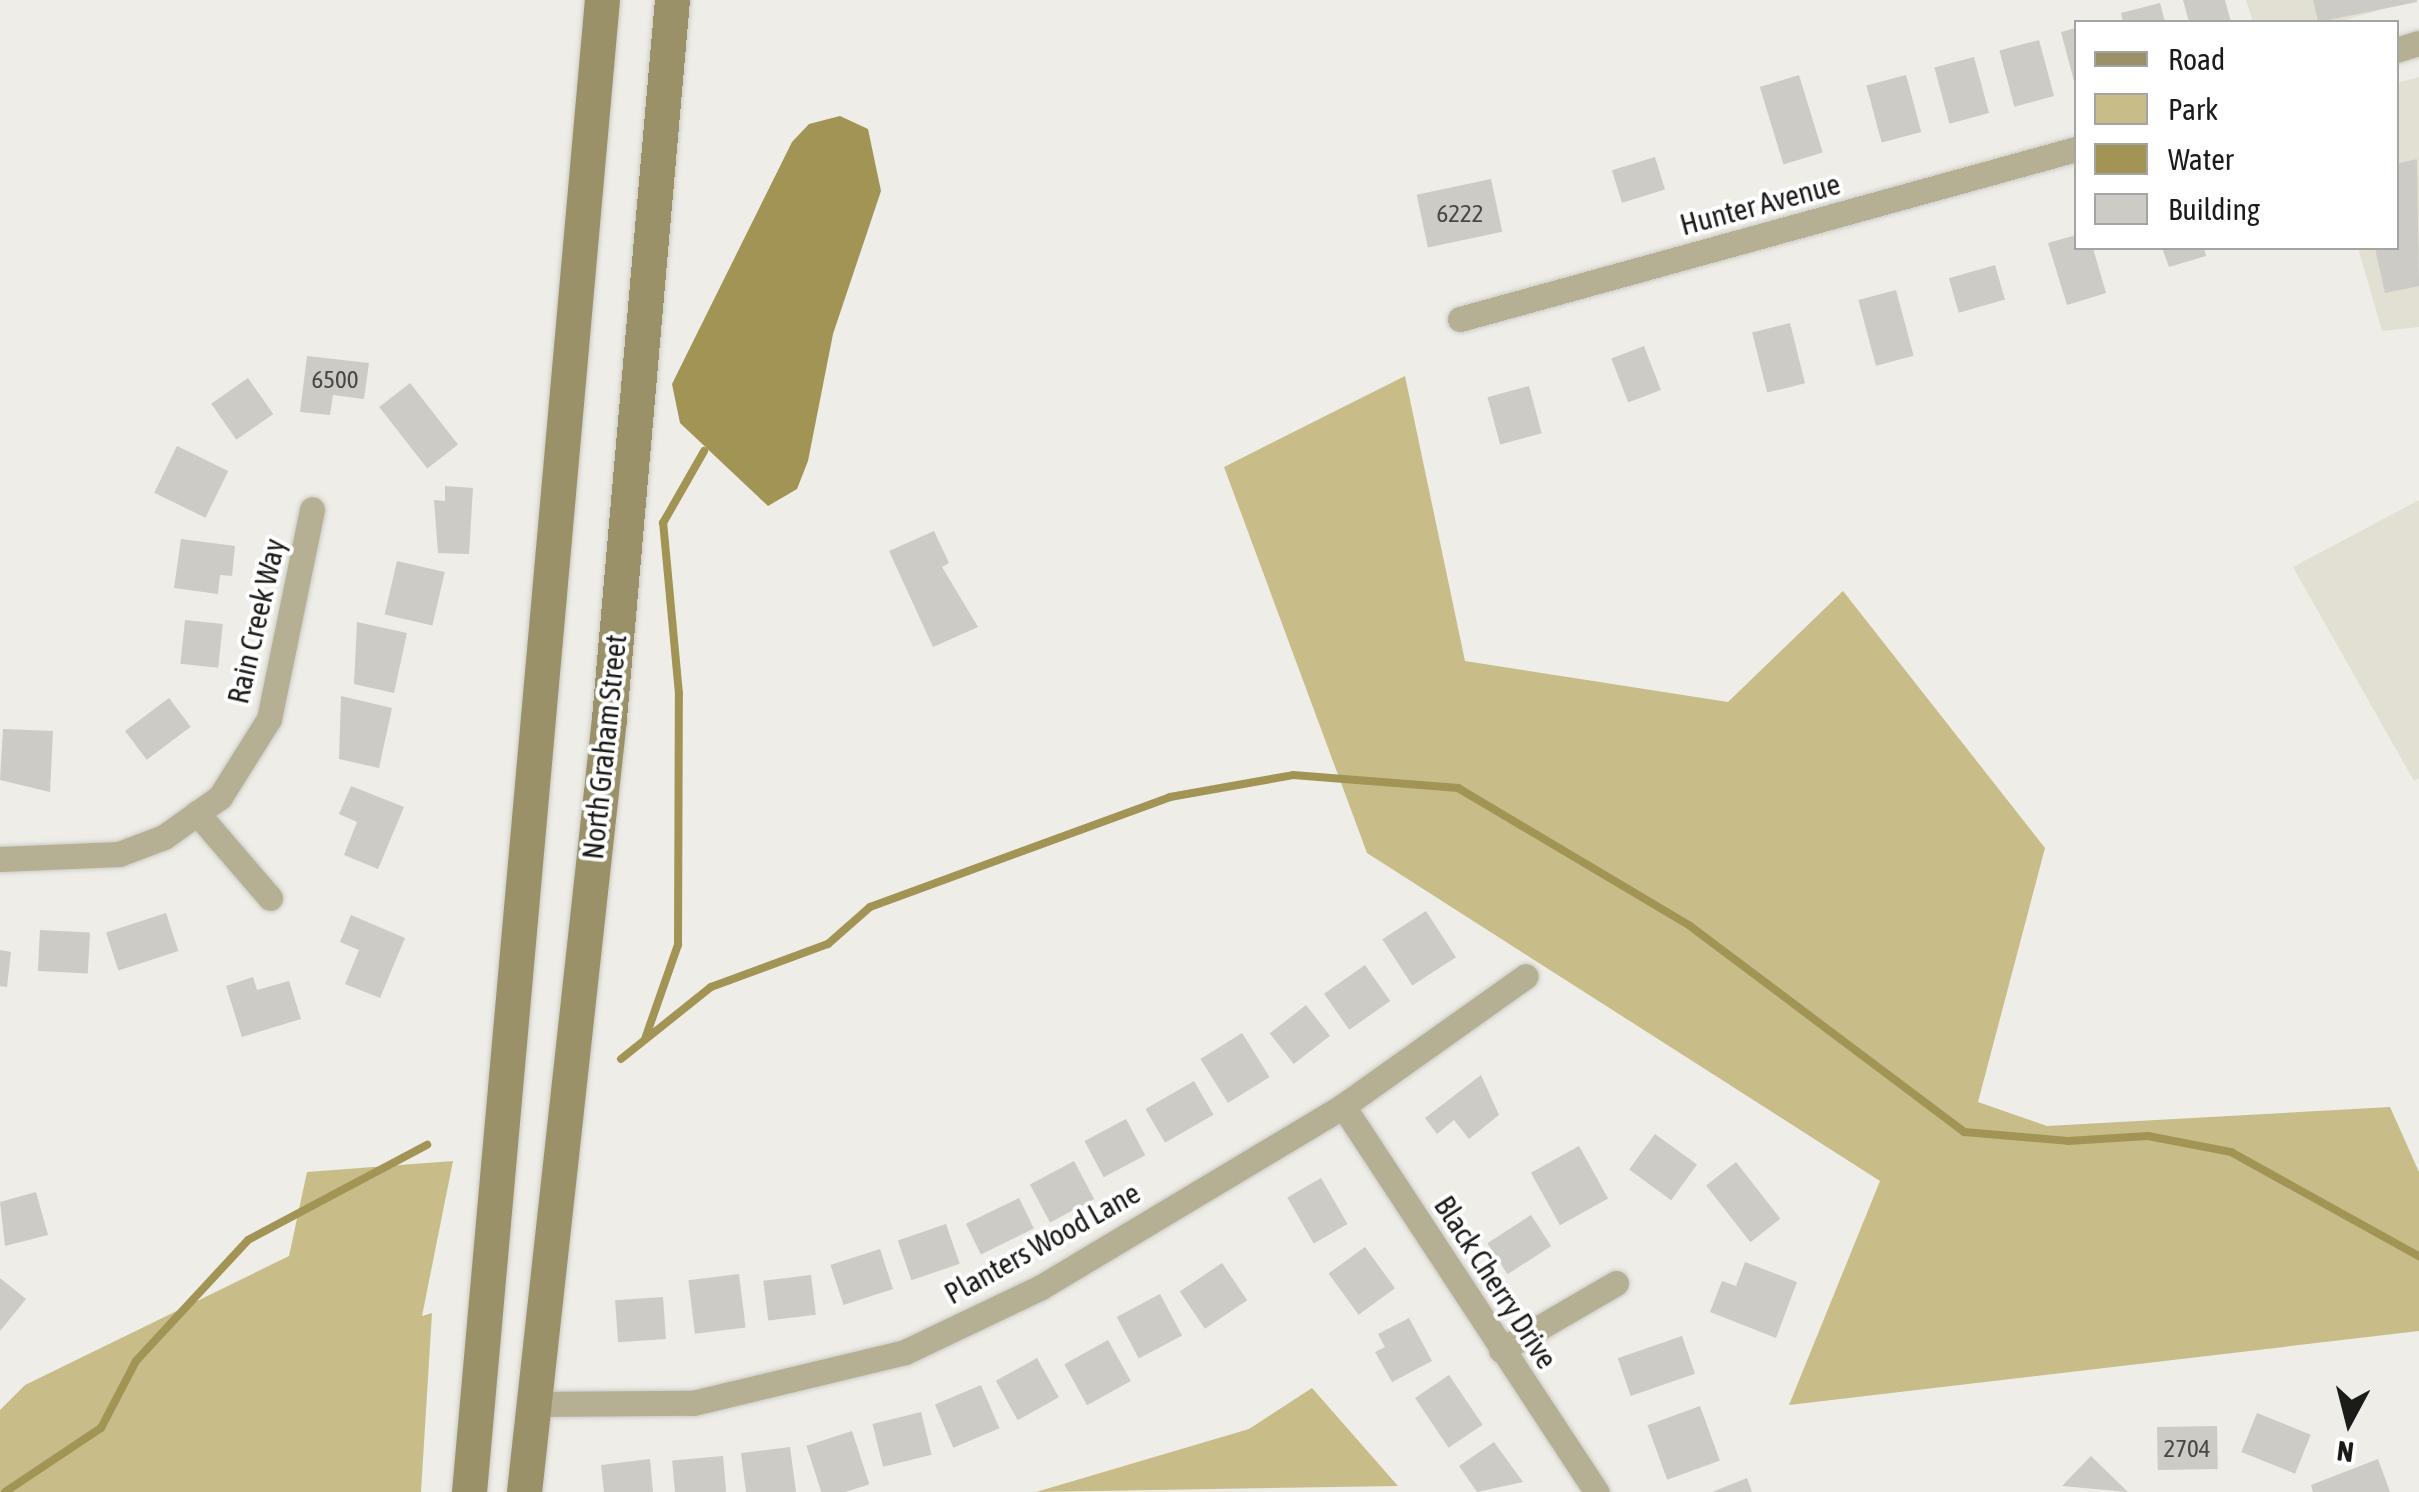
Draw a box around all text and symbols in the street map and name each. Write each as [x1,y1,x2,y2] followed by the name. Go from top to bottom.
[2074,20,2399,250] legend
[2168,42,2225,76] text: Road
[2168,92,2218,126] text: Park
[2168,142,2234,176] text: Water
[1676,165,1844,243] street label: Hunter Avenue
[2168,192,2260,226] text: Building
[1437,198,1483,228] house number: 6222
[312,364,358,394] house number: 6500
[220,535,292,707] street label: Rain Creek Way
[574,633,634,861] street label: North Graham Street
[938,1174,1146,1312] street label: Planters Wood Lane
[1427,1189,1565,1375] street label: Black Cherry Drive
[2299,1372,2399,1472] north arrow
[2164,1433,2210,1463] house number: 2704
[2335,1435,2355,1469] text: N

